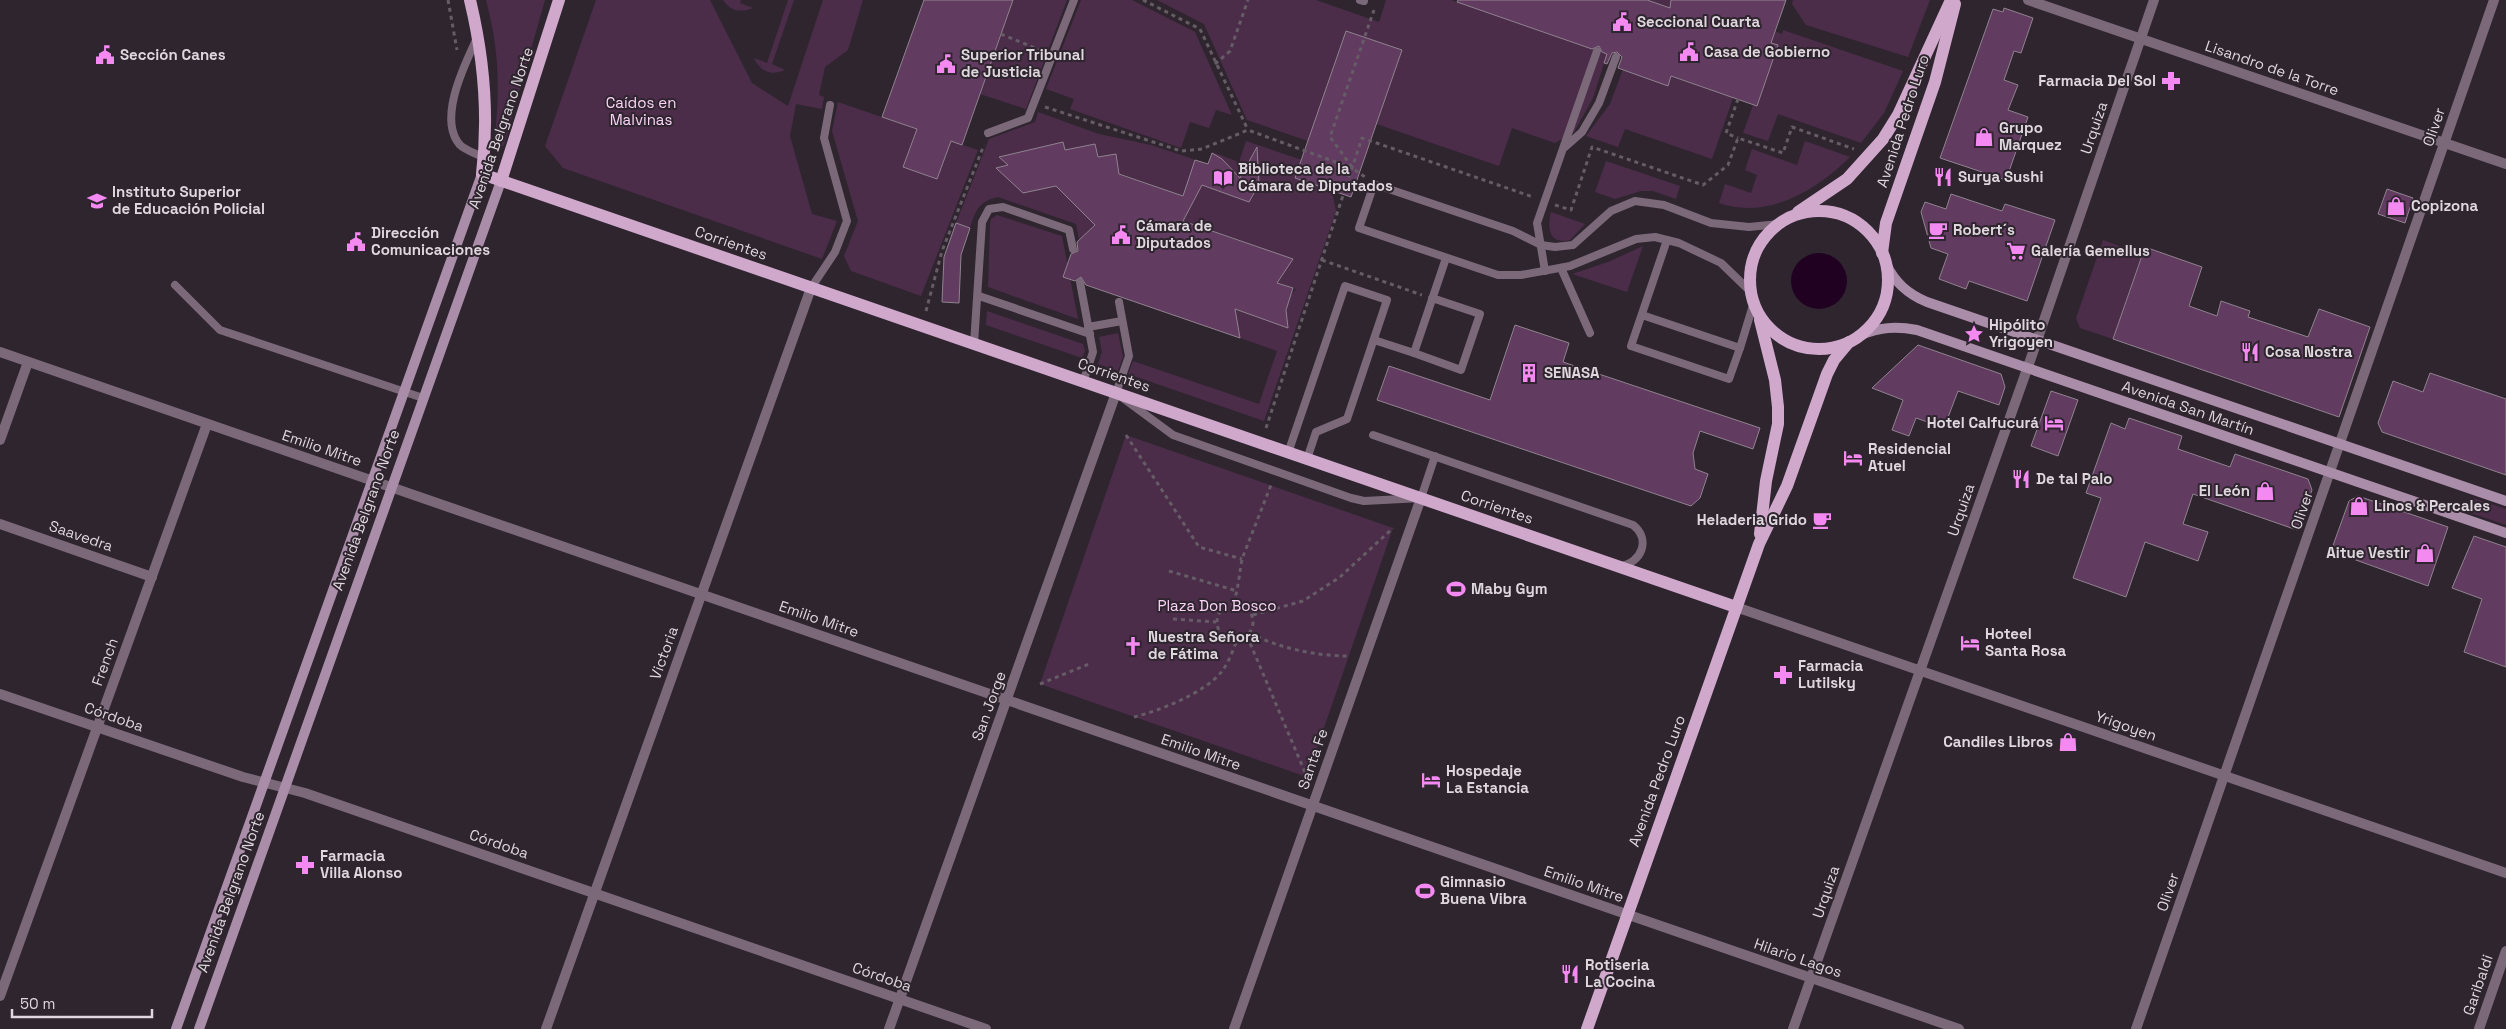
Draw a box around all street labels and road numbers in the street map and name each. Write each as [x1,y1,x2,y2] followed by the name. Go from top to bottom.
[2203,36,2342,99] street label: Lisandro de la Torre
[464,44,537,211] street label: Avenida Belgrano Norte
[1872,52,1933,190] street label: Avenida Pedro Luro
[2076,99,2111,157] street label: Urquiza
[2418,105,2449,149] street label: Oliver
[693,221,770,264] street label: Corrientes
[1076,353,1153,396] street label: Corrientes
[2119,376,2257,439] street label: Avenida San Martín
[280,425,365,470] street label: Emilio Mitre
[328,427,404,593] street label: Avenida Belgrano Norte
[1943,481,1978,539] street label: Urquiza
[1459,485,1536,528] street label: Corrientes
[2286,488,2317,532] street label: Oliver
[47,516,116,555] street label: Saavedra
[777,596,862,641] street label: Emilio Mitre
[645,623,682,682] street label: Victoria
[87,635,122,688] street label: French
[967,668,1010,743] street label: San Jorge
[82,698,147,736] street label: Córdoba
[2093,706,2159,745] street label: Yrigoyen
[1624,712,1689,849] street label: Avenida Pedro Luro
[1293,726,1332,792] street label: Santa Fe
[1159,729,1244,774] street label: Emilio Mitre
[193,809,269,975] street label: Avenida Belgrano Norte
[467,825,532,863] street label: Córdoba
[1542,861,1627,906] street label: Emilio Mitre
[1808,863,1843,921] street label: Urquiza
[2152,870,2183,914] street label: Oliver
[1752,934,1845,981] street label: Hilario Lagos
[2458,952,2497,1018] street label: Garibaldi
[850,958,915,996] street label: Córdoba

